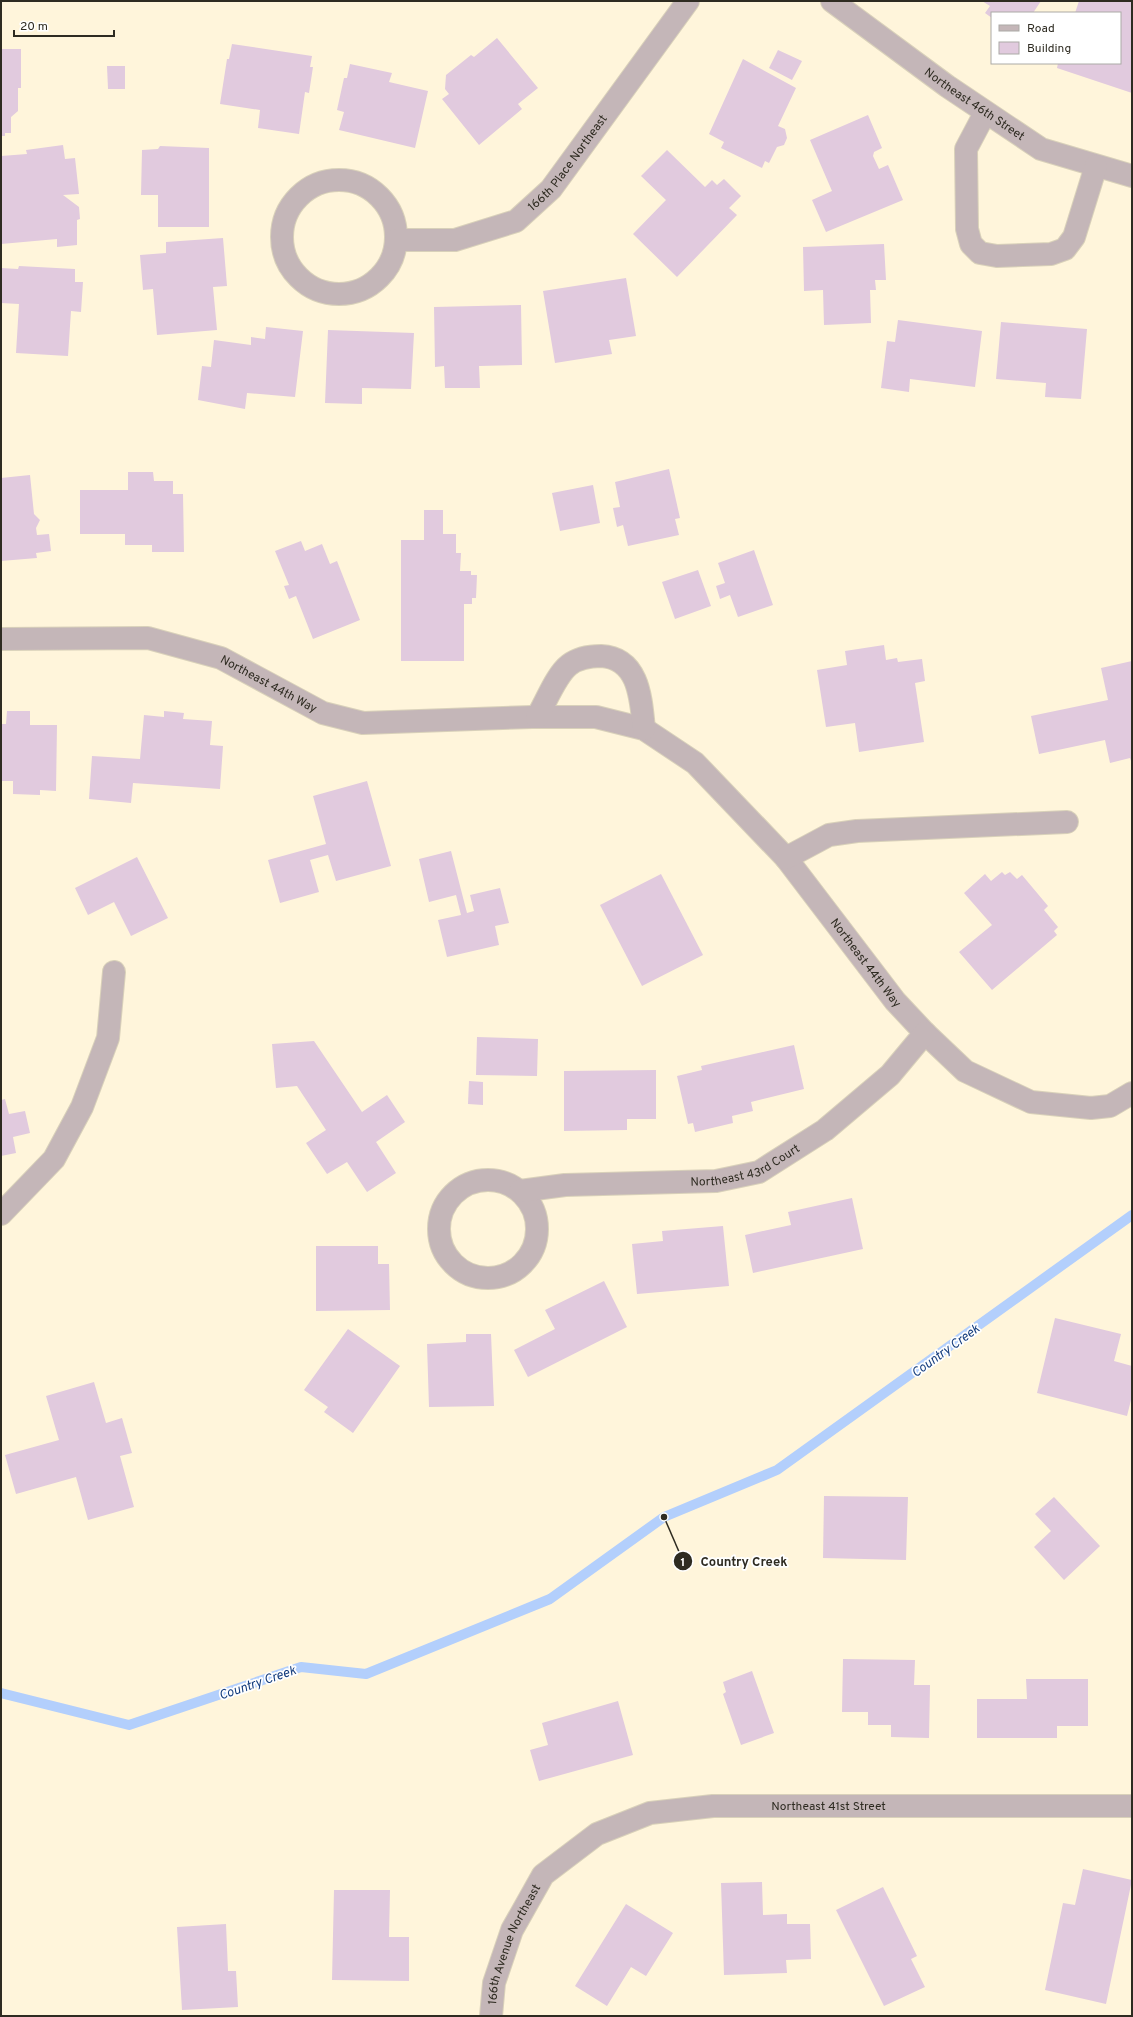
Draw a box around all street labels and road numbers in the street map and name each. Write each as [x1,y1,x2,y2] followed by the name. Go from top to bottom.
[921,65,1028,145] street label: Northeast 46th Street
[525,112,612,215] street label: 166th Place Northeast
[217,652,320,717] street label: Northeast 44th Way
[826,916,904,1011] street label: Northeast 44th Way
[690,1141,803,1191] street label: Northeast 43rd Court
[771,1799,886,1815] street label: Northeast 41st Street
[485,1882,545,2006] street label: 166th Avenue Northeast

